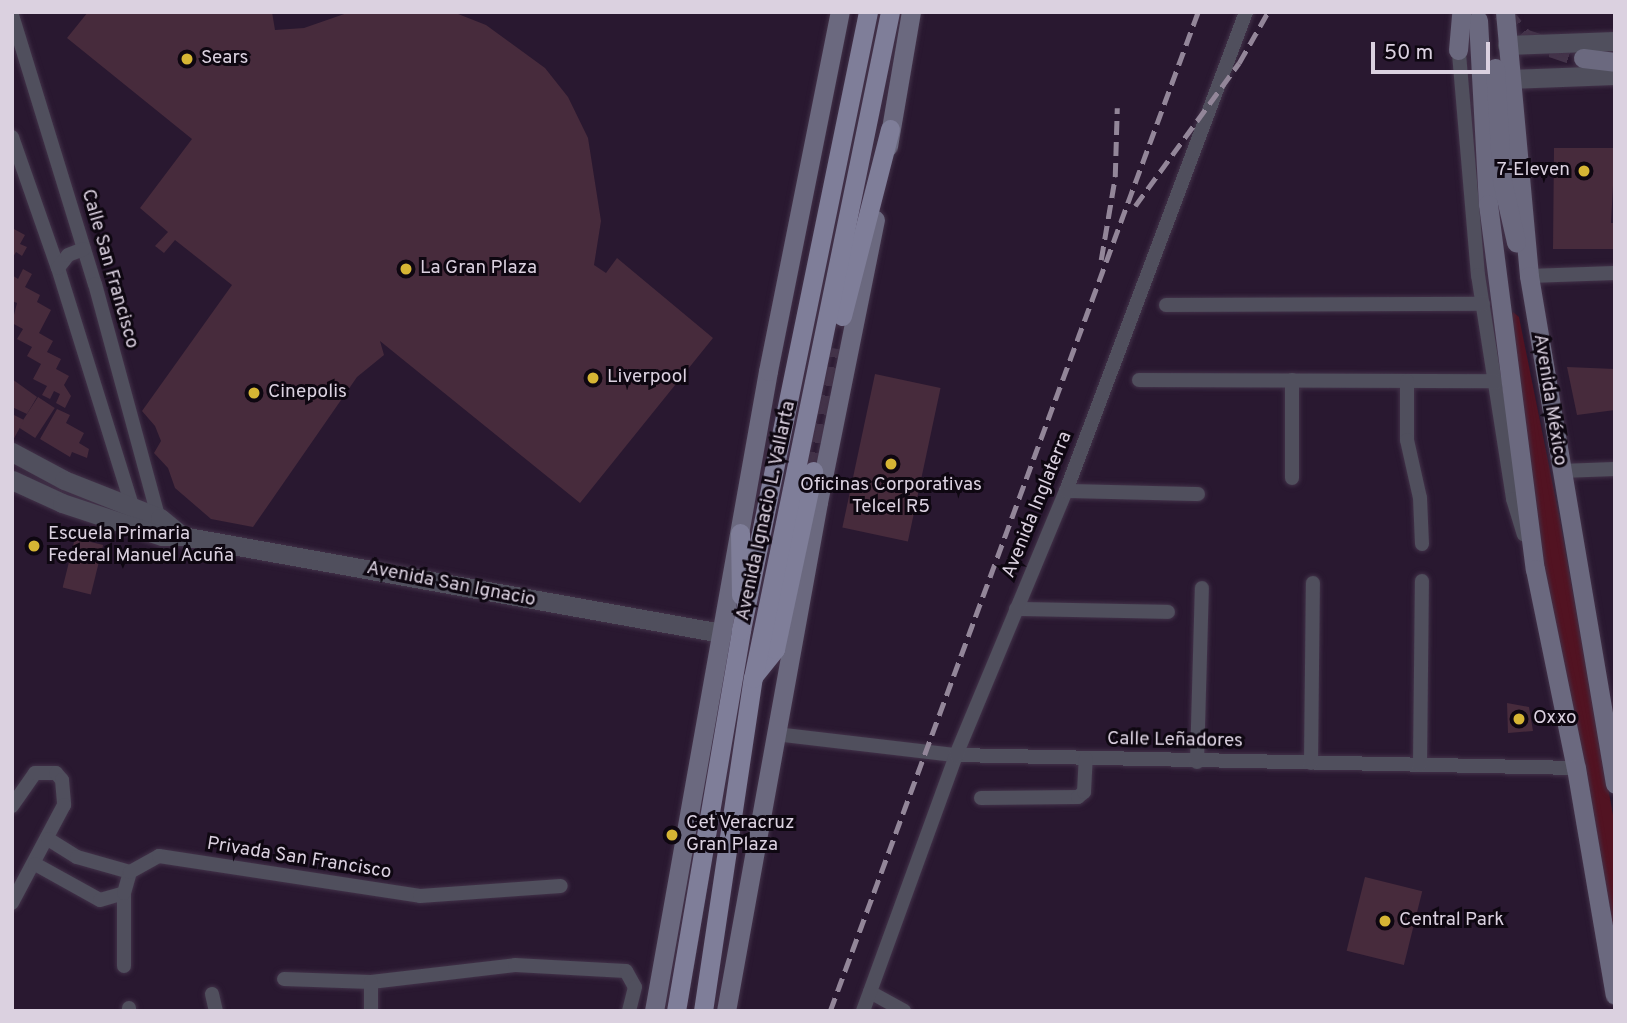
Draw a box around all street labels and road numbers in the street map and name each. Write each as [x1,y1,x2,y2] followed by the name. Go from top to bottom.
[75,187,143,351] street label: Calle San Francisco
[1527,332,1571,468] street label: Avenida México
[732,399,802,623] street label: Avenida Ignacio L. Vallarta
[998,428,1078,582] street label: Avenida Inglaterra
[365,557,537,613] street label: Avenida San Ignacio
[1107,728,1243,754] street label: Calle Leñadores
[205,833,393,885] street label: Privada San Francisco

